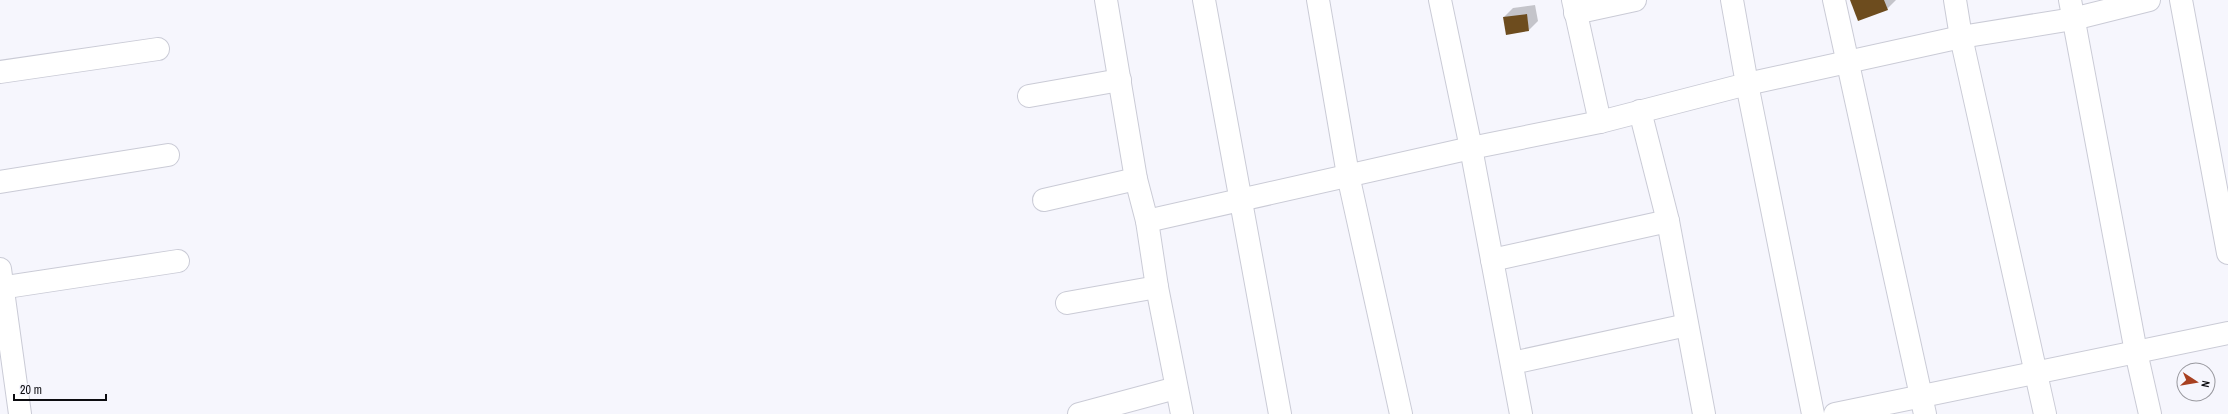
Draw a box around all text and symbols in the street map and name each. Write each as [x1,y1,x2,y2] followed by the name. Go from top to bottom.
[2176,362,2216,402] north arrow
[14,376,106,402] scale bar
[2198,379,2213,389] text: N
[20,382,42,398] text: 20 m

